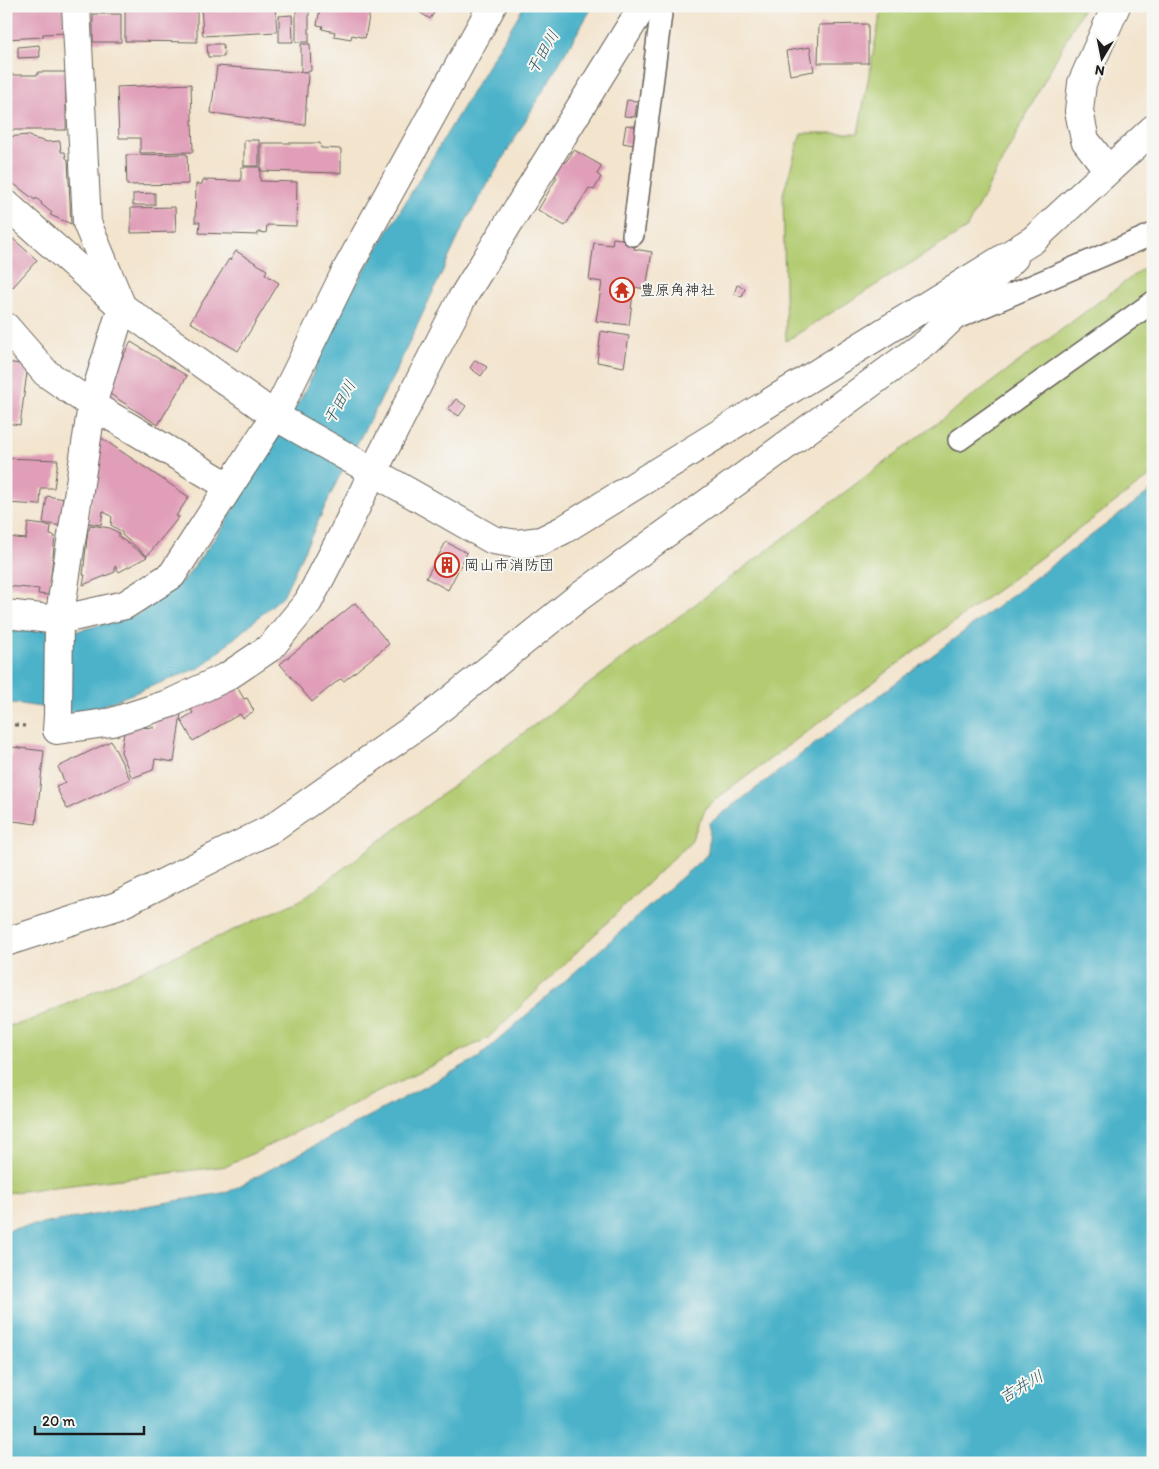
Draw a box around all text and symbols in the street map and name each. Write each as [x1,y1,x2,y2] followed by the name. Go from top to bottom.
[522,27,563,78] water label: 干田川
[1076,32,1126,82] north arrow
[1094,61,1106,80] text: N
[609,277,635,303] temple icon: 豊原角神社
[640,281,715,299] place label: 豊原角神社
[319,377,360,428] water label: 干田川
[434,552,460,578] building icon: 岡山市消防団
[464,556,554,574] place label: 岡山市消防団
[996,1366,1047,1407] water label: 吉井川
[35,1404,144,1436] scale bar
[42,1412,76,1430] text: 20 m

